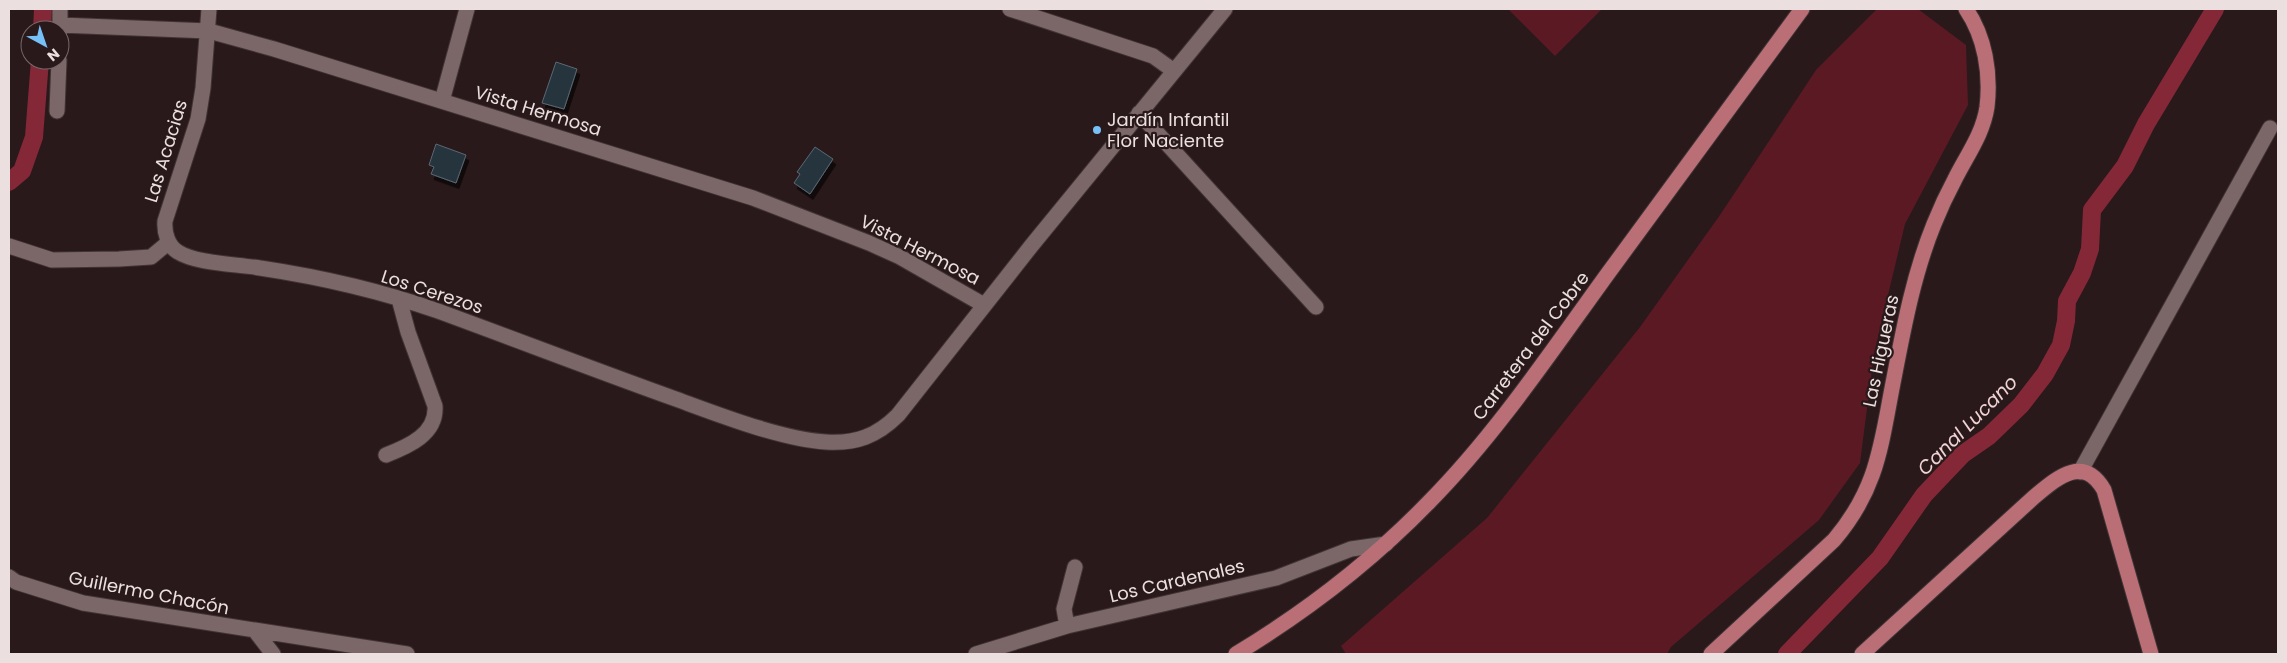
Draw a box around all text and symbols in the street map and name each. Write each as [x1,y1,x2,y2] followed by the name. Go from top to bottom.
[20,20,70,70] north arrow
[43,44,64,66] text: N
[472,79,605,142] street label: Vista Hermosa
[138,96,193,205] street label: Las Acacias
[1107,107,1229,153] place label: Jardín Infantil Flor Naciente
[1091,124,1103,136] marker: Jardín Infantil Flor Naciente
[856,209,984,291] street label: Vista Hermosa
[378,263,486,320] street label: Los Cerezos
[1466,266,1595,425] street label: Carretera del Cobre
[1856,292,1905,409] street label: Las Higueras
[1911,369,2024,482] water label: Canal Lucano
[1107,553,1247,608] street label: Los Cardenales
[67,565,232,620] street label: Guillermo Chacón

